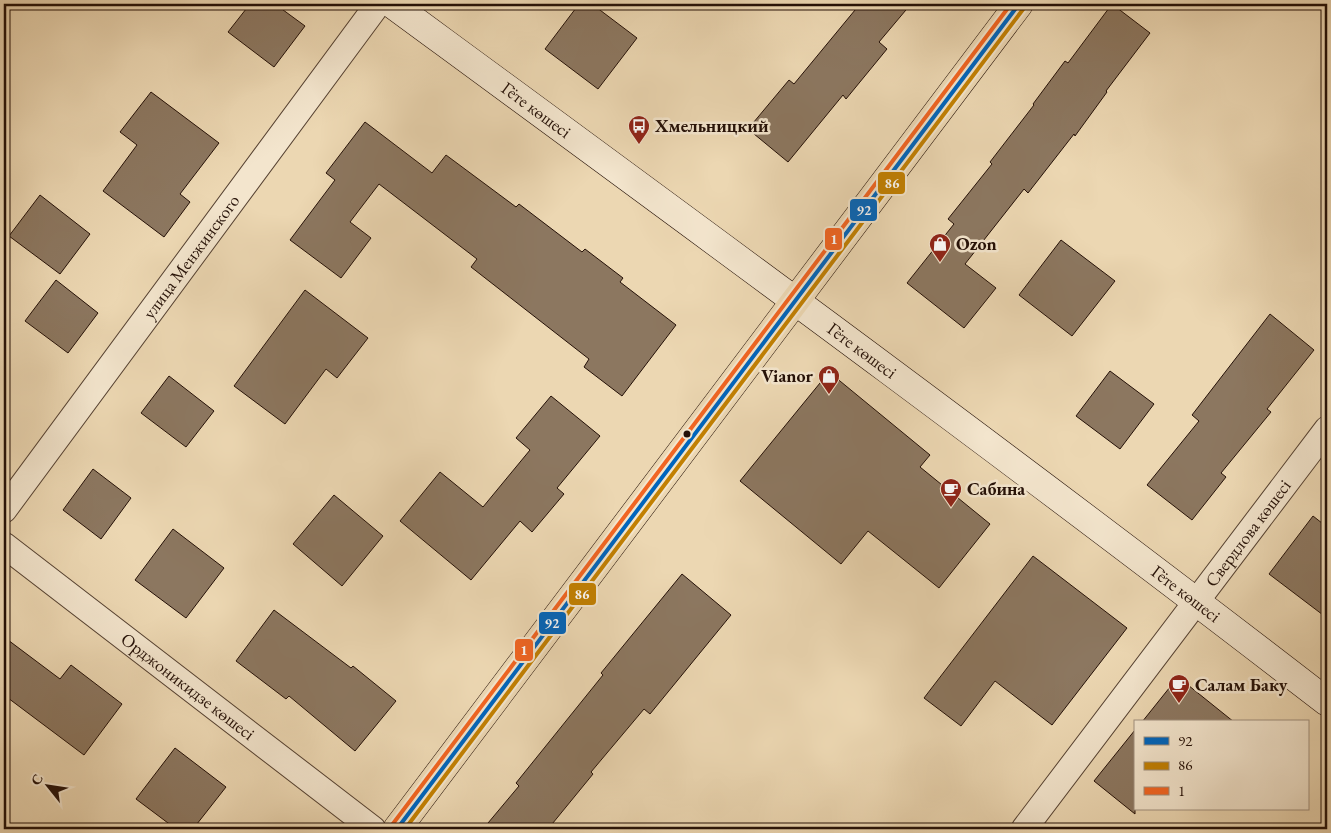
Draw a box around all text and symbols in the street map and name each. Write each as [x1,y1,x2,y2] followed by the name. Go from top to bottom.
[497,76,576,143] street label: Гёте көшесі
[627,114,651,145] bus stop icon: Хмельницкий
[654,114,769,137] place label: Хмельницкий
[877,171,906,195] line badge: 86
[885,174,900,192] text: 86
[137,190,244,323] street label: улица Менжинского
[849,198,878,222] line badge: 92
[857,201,872,219] text: 92
[824,227,843,251] line badge: 1
[830,230,838,248] text: 1
[928,232,952,263] shop icon: Ozon
[956,232,997,255] place label: Ozon
[823,317,902,384] street label: Гёте көшесі
[761,364,814,387] place label: Vianor
[817,364,841,395] shop icon: Vianor
[682,429,692,439] unlabelled marker
[1200,474,1296,591] street label: Свердлова көшесі
[939,477,963,508] cafe icon: Сабина
[967,477,1025,500] place label: Сабина
[1147,560,1226,627] street label: Гёте көшесі
[568,582,597,606] line badge: 86
[575,585,590,603] text: 86
[538,611,567,635] line badge: 92
[545,614,560,632] text: 92
[117,627,260,745] street label: Орджоникидзе көшесі
[514,638,534,662] line badge: 1
[520,641,528,659] text: 1
[1167,673,1191,704] cafe icon: Салам Баку
[1195,673,1288,696] place label: Салам Баку
[1134,720,1308,810] legend
[1178,731,1193,750] text: 92
[1178,755,1192,774] text: 86
[22,760,72,810] north arrow
[26,771,47,788] text: С
[1178,781,1185,800] text: 1

